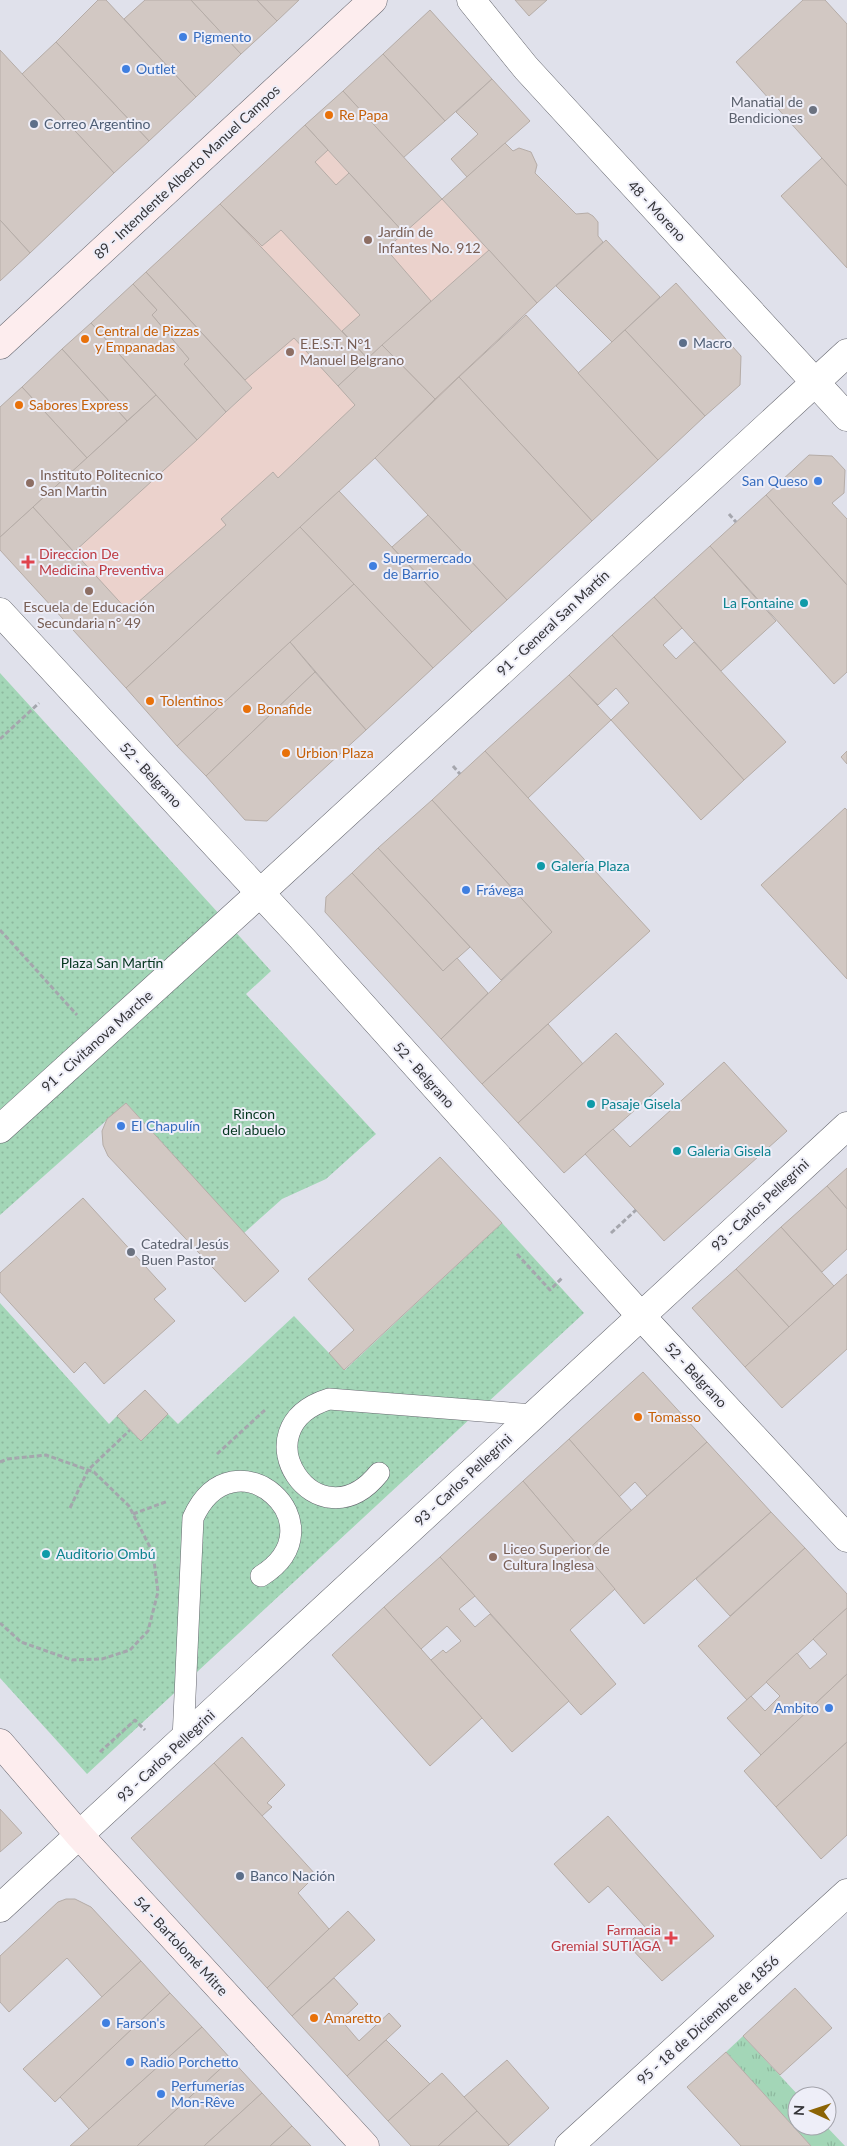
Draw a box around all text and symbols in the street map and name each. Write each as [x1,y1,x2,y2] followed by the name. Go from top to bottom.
[193,28,252,45] place label: Pigmento
[177,31,189,43] marker: Pigmento
[136,60,176,77] place label: Outlet
[120,63,132,75] marker: Outlet
[90,81,283,262] street label: 89 - Intendente Alberto Manuel Campos
[728,93,803,126] place label: Manatial de Bendiciones
[807,104,819,116] marker: Manatial de Bendiciones
[339,106,388,123] place label: Re Papa
[323,109,335,121] marker: Re Papa
[44,115,151,132] place label: Correo Argentino
[28,118,40,130] marker: Correo Argentino
[625,177,690,245] street label: 48 - Moreno
[378,223,481,256] place label: Jardín de Infantes No. 912
[362,234,374,246] marker: Jardín de Infantes No. 912
[95,322,199,355] place label: Central de Pizzas y Empanadas
[79,333,91,345] marker: Central de Pizzas y Empanadas
[693,334,732,351] place label: Macro
[300,335,404,368] place label: E.E.S.T. N°1 Manuel Belgrano
[677,337,689,349] marker: Macro
[284,346,296,358] marker: E.E.S.T. N°1 Manuel Belgrano
[29,396,128,413] place label: Sabores Express
[13,399,25,411] marker: Sabores Express
[40,466,163,499] place label: Instituto Politecnico San Martin
[742,472,808,489] place label: San Queso
[812,475,824,487] marker: San Queso
[24,477,36,489] marker: Instituto Politecnico San Martin
[39,545,164,578] place label: Direccion De Medicina Preventiva
[383,549,472,582] place label: Supermercado de Barrio
[21,555,35,569] marker: Direccion De Medicina Preventiva
[367,560,379,572] marker: Supermercado de Barrio
[493,566,612,679] street label: 91 - General San Martín
[83,585,95,597] marker: Escuela de Educación Secundaria nº 49
[723,594,794,611] place label: La Fontaine
[798,597,810,609] marker: La Fontaine
[23,598,155,631] place label: Escuela de Educación Secundaria nº 49
[160,692,223,709] place label: Tolentinos
[144,695,156,707] marker: Tolentinos
[257,700,312,717] place label: Bonafide
[241,703,253,715] marker: Bonafide
[117,738,186,811] street label: 52 - Belgrano
[296,744,374,761] place label: Urbion Plaza
[280,747,292,759] marker: Urbion Plaza
[551,857,630,874] place label: Galería Plaza
[535,860,547,872] marker: Galería Plaza
[476,881,524,898] place label: Frávega
[460,884,472,896] marker: Frávega
[61,954,163,971] park label: Plaza San Martín
[38,986,156,1095] street label: 91 - Civitanova Marche
[390,1038,459,1111] street label: 52 - Belgrano
[601,1095,681,1112] place label: Pasaje Gisela
[585,1098,597,1110] marker: Pasaje Gisela
[222,1105,286,1138] park label: Rincon del abuelo
[131,1117,200,1134] place label: El Chapulín
[115,1120,127,1132] marker: El Chapulín
[687,1142,771,1159] place label: Galeria Gisela
[671,1145,683,1157] marker: Galeria Gisela
[707,1155,812,1254] street label: 93 - Carlos Pellegrini
[141,1235,229,1268] place label: Catedral Jesús Buen Pastor
[125,1246,137,1258] marker: Catedral Jesús Buen Pastor
[662,1338,731,1411] street label: 52 - Belgrano
[648,1408,701,1425] place label: Tomasso
[632,1411,644,1423] marker: Tomasso
[410,1430,515,1529] street label: 93 - Carlos Pellegrini
[503,1540,610,1573] place label: Liceo Superior de Cultura Inglesa
[56,1545,155,1562] place label: Auditorio Ombú
[40,1548,52,1560] marker: Auditorio Ombú
[487,1551,499,1563] marker: Liceo Superior de Cultura Inglesa
[774,1699,819,1716] place label: Ambito
[823,1702,835,1714] marker: Ambito
[113,1706,218,1805] street label: 93 - Carlos Pellegrini
[250,1867,335,1884] place label: Banco Nación
[234,1870,246,1882] marker: Banco Nación
[131,1892,232,1999] street label: 54 - Bartolomé Mitre
[551,1921,662,1954] place label: Farmacia Gremial SUTIAGA
[665,1932,677,1944] marker: Farmacia Gremial SUTIAGA
[633,1951,782,2088] street label: 95 - 18 de Diciembre de 1856
[324,2009,382,2026] place label: Amaretto
[308,2012,320,2024] marker: Amaretto
[116,2014,165,2031] place label: Farson's
[100,2017,112,2029] marker: Farson's
[140,2053,238,2070] place label: Radio Porchetto
[124,2056,136,2068] marker: Radio Porchetto
[171,2077,245,2110] place label: Perfumerías Mon-Rêve
[787,2086,837,2136] north arrow
[155,2088,167,2100] marker: Perfumerías Mon-Rêve
[790,2104,807,2116] text: N

